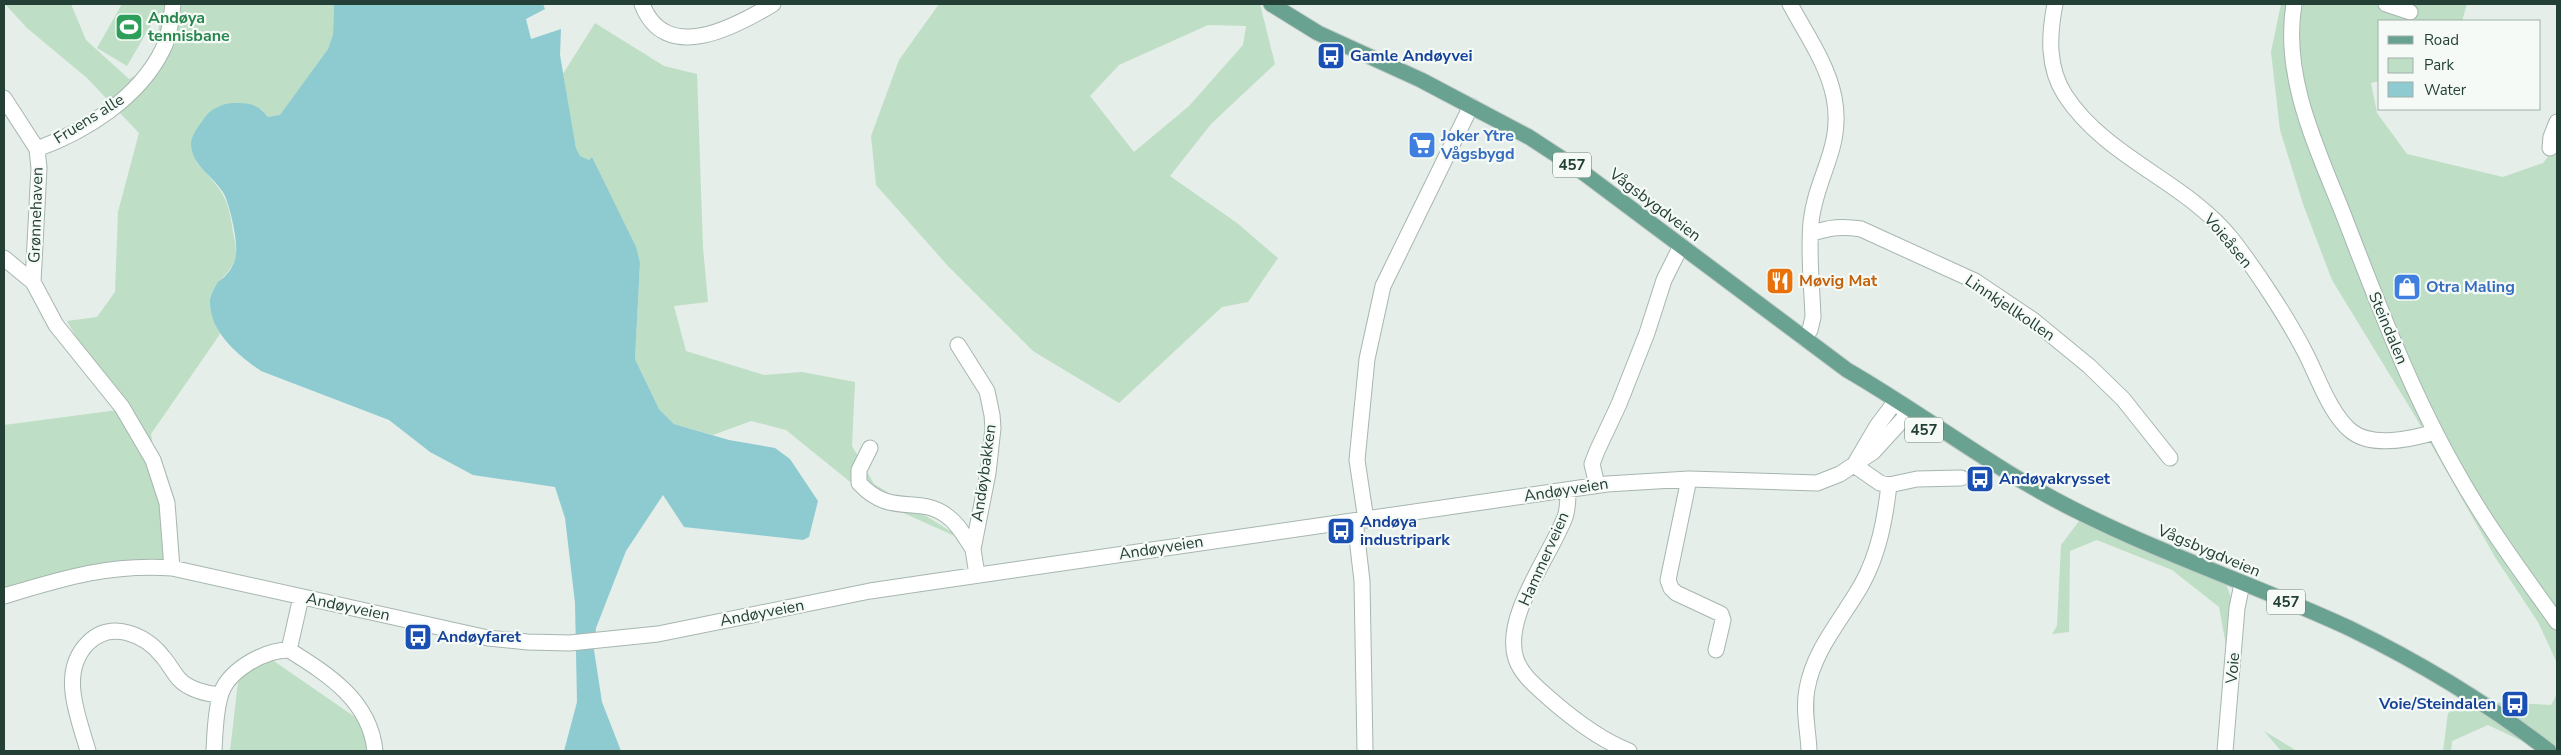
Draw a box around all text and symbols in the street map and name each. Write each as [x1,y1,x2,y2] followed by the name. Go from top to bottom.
[148,7,230,47] place label: Andøya tennisbane
[114,12,144,42] sports icon: Andøya tennisbane
[2378,20,2541,110] legend
[2424,30,2459,50] text: Road
[1316,41,1346,71] bus stop icon: Gamle Andøyvei
[1350,45,1473,67] place label: Gamle Andøyvei
[2424,55,2454,75] text: Park
[2424,80,2467,100] text: Water
[50,89,128,149] street label: Fruens alle
[1440,125,1515,165] place label: Joker Ytre Vågsbygd
[1407,130,1437,160] supermarket icon: Joker Ytre Vågsbygd
[1553,152,1591,178] road number: 457
[1604,163,1705,247] street label: Vågsbygdveien
[23,167,49,263] street label: Grønnehaven
[2198,208,2257,273] street label: Voieåsen
[1765,266,1795,296] restaurant icon: Møvig Mat
[1799,270,1878,292] place label: Møvig Mat
[1961,270,2059,346] street label: Linnkjellkollen
[2392,272,2422,302] shop icon: Otra Maling
[2426,276,2515,298] place label: Otra Maling
[2363,288,2413,368] street label: Steindalen
[1905,418,1943,442] road number: 457
[966,423,1002,523] street label: Andøybakken
[1965,464,1995,494] bus stop icon: Andøyakrysset
[1999,468,2111,490] place label: Andøyakrysset
[1522,472,1610,508] street label: Andøyveien
[1513,509,1575,609] street label: Hammerveien
[1360,511,1450,551] place label: Andøya industripark
[1326,516,1356,546] bus stop icon: Andøya industripark
[2153,519,2264,583] street label: Vågsbygdveien
[1117,530,1205,566] street label: Andøyveien
[304,587,392,627] street label: Andøyveien
[2267,590,2305,614] road number: 457
[718,594,806,632] street label: Andøyveien
[403,622,433,652] bus stop icon: Andøyfaret
[437,626,522,648] place label: Andøyfaret
[2221,651,2245,686] street label: Voie
[2500,689,2530,719] bus stop icon: Voie/Steindalen
[2378,693,2496,715] place label: Voie/Steindalen

